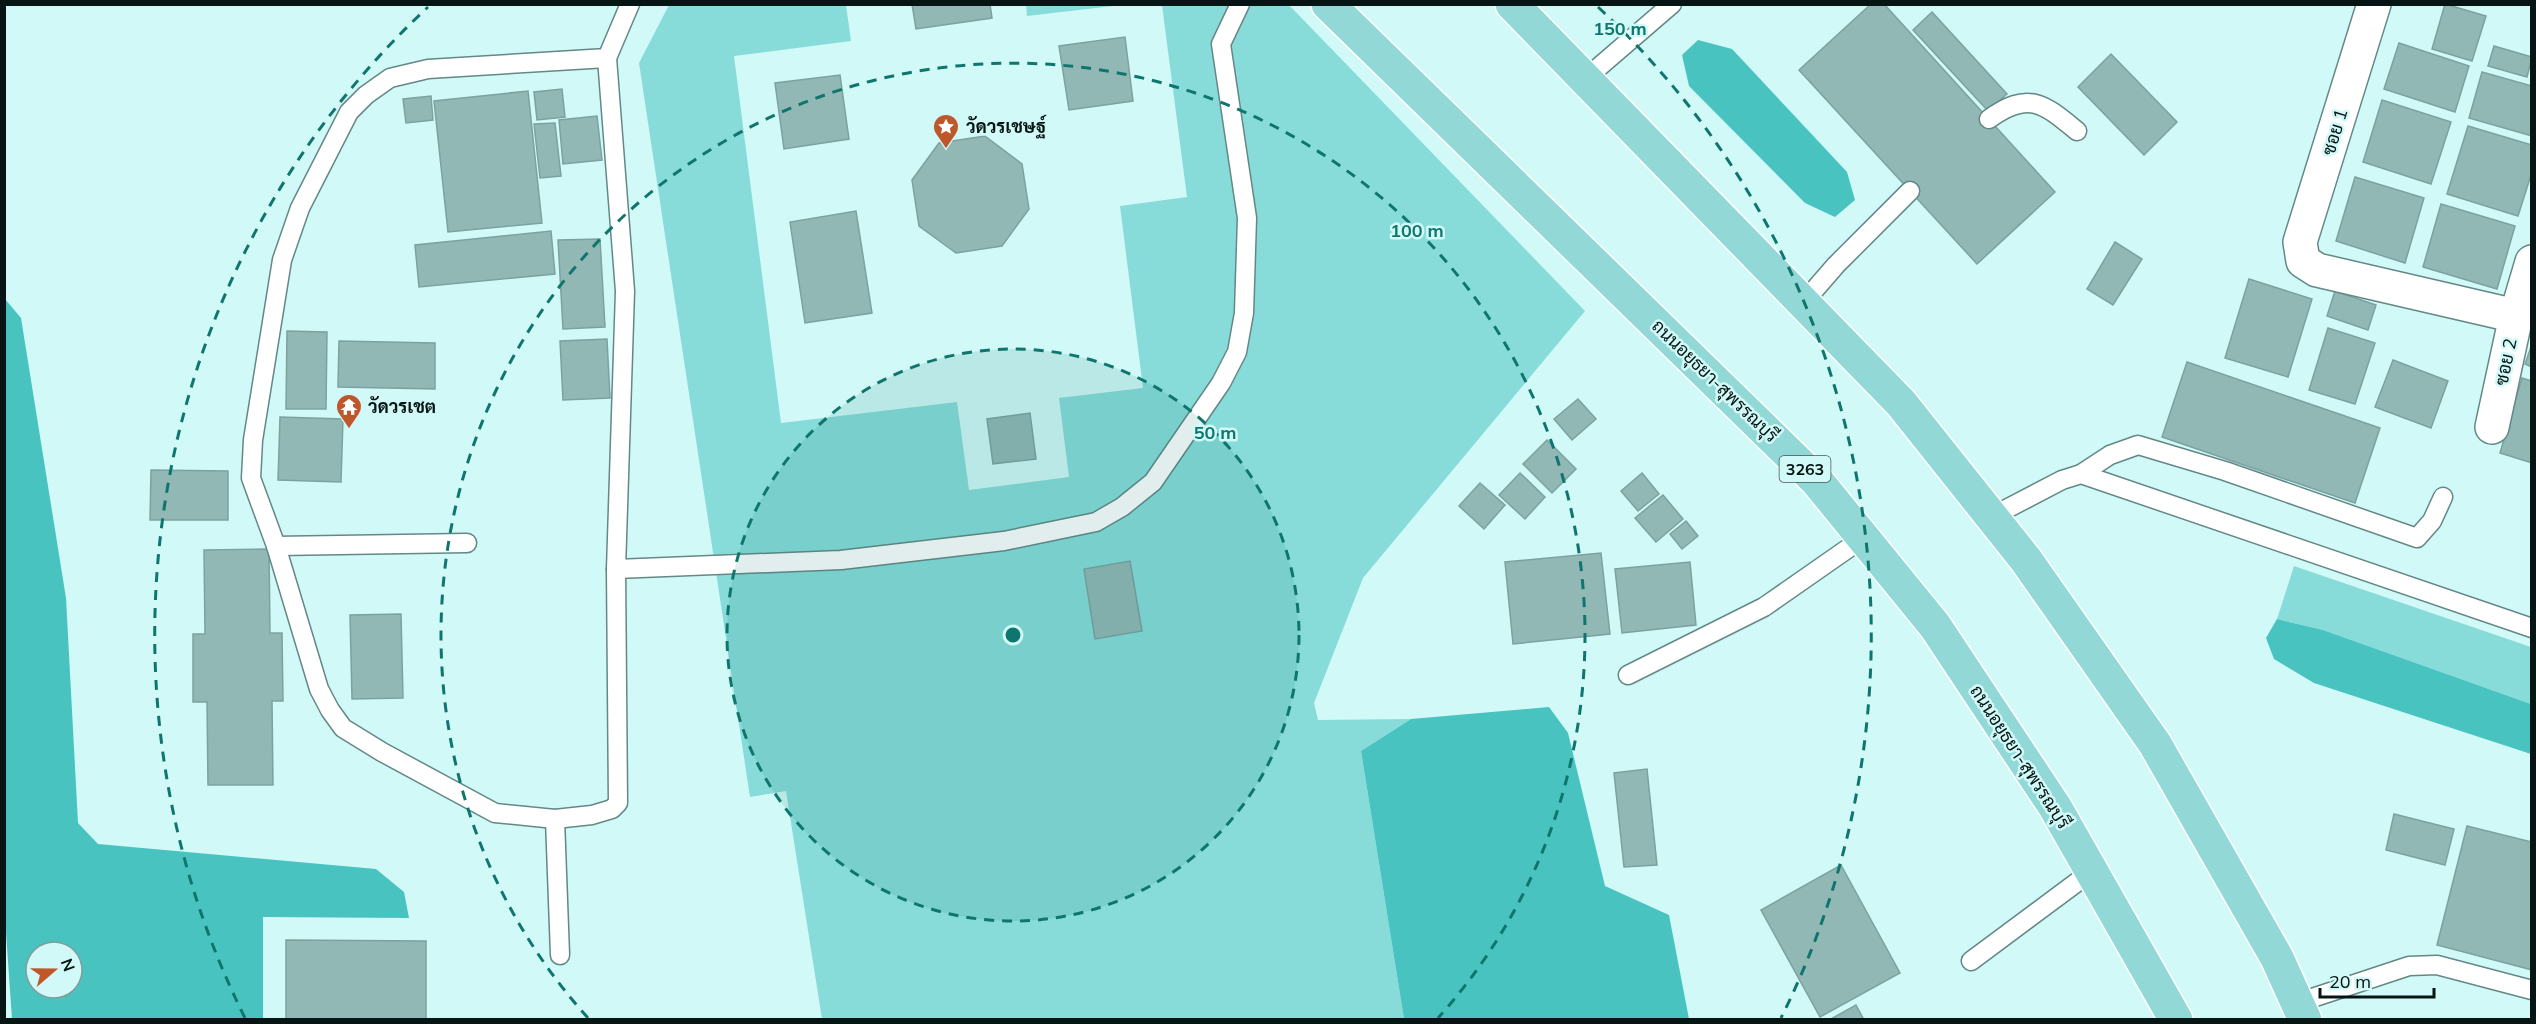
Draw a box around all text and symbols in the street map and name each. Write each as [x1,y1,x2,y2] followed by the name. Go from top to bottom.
[1593,17,1647,40] text: 150 m
[2317,106,2352,158] street label: ซอย 1
[931,112,961,150] place icon: วัดวรเชษฐ์
[966,114,1047,139] place label: วัดวรเชษฐ์
[1390,219,1444,242] text: 100 m
[1647,314,1784,448] street label: ถนนอยุธยา-สุพรรณบุรี
[2489,336,2522,387] street label: ซอย 2
[334,392,364,430] temple icon: วัดวรเชต
[368,395,436,418] place label: วัดวรเชต
[1194,421,1236,444] text: 50 m
[1780,456,1830,482] road number: 3263
[1003,625,1023,645] centre of rings
[1965,680,2076,834] street label: ถนนอยุธยา-สุพรรณบุรี
[24,940,84,1000] north arrow
[57,956,80,974] text: N
[2320,961,2434,999] scale bar
[2329,970,2371,993] text: 20 m

